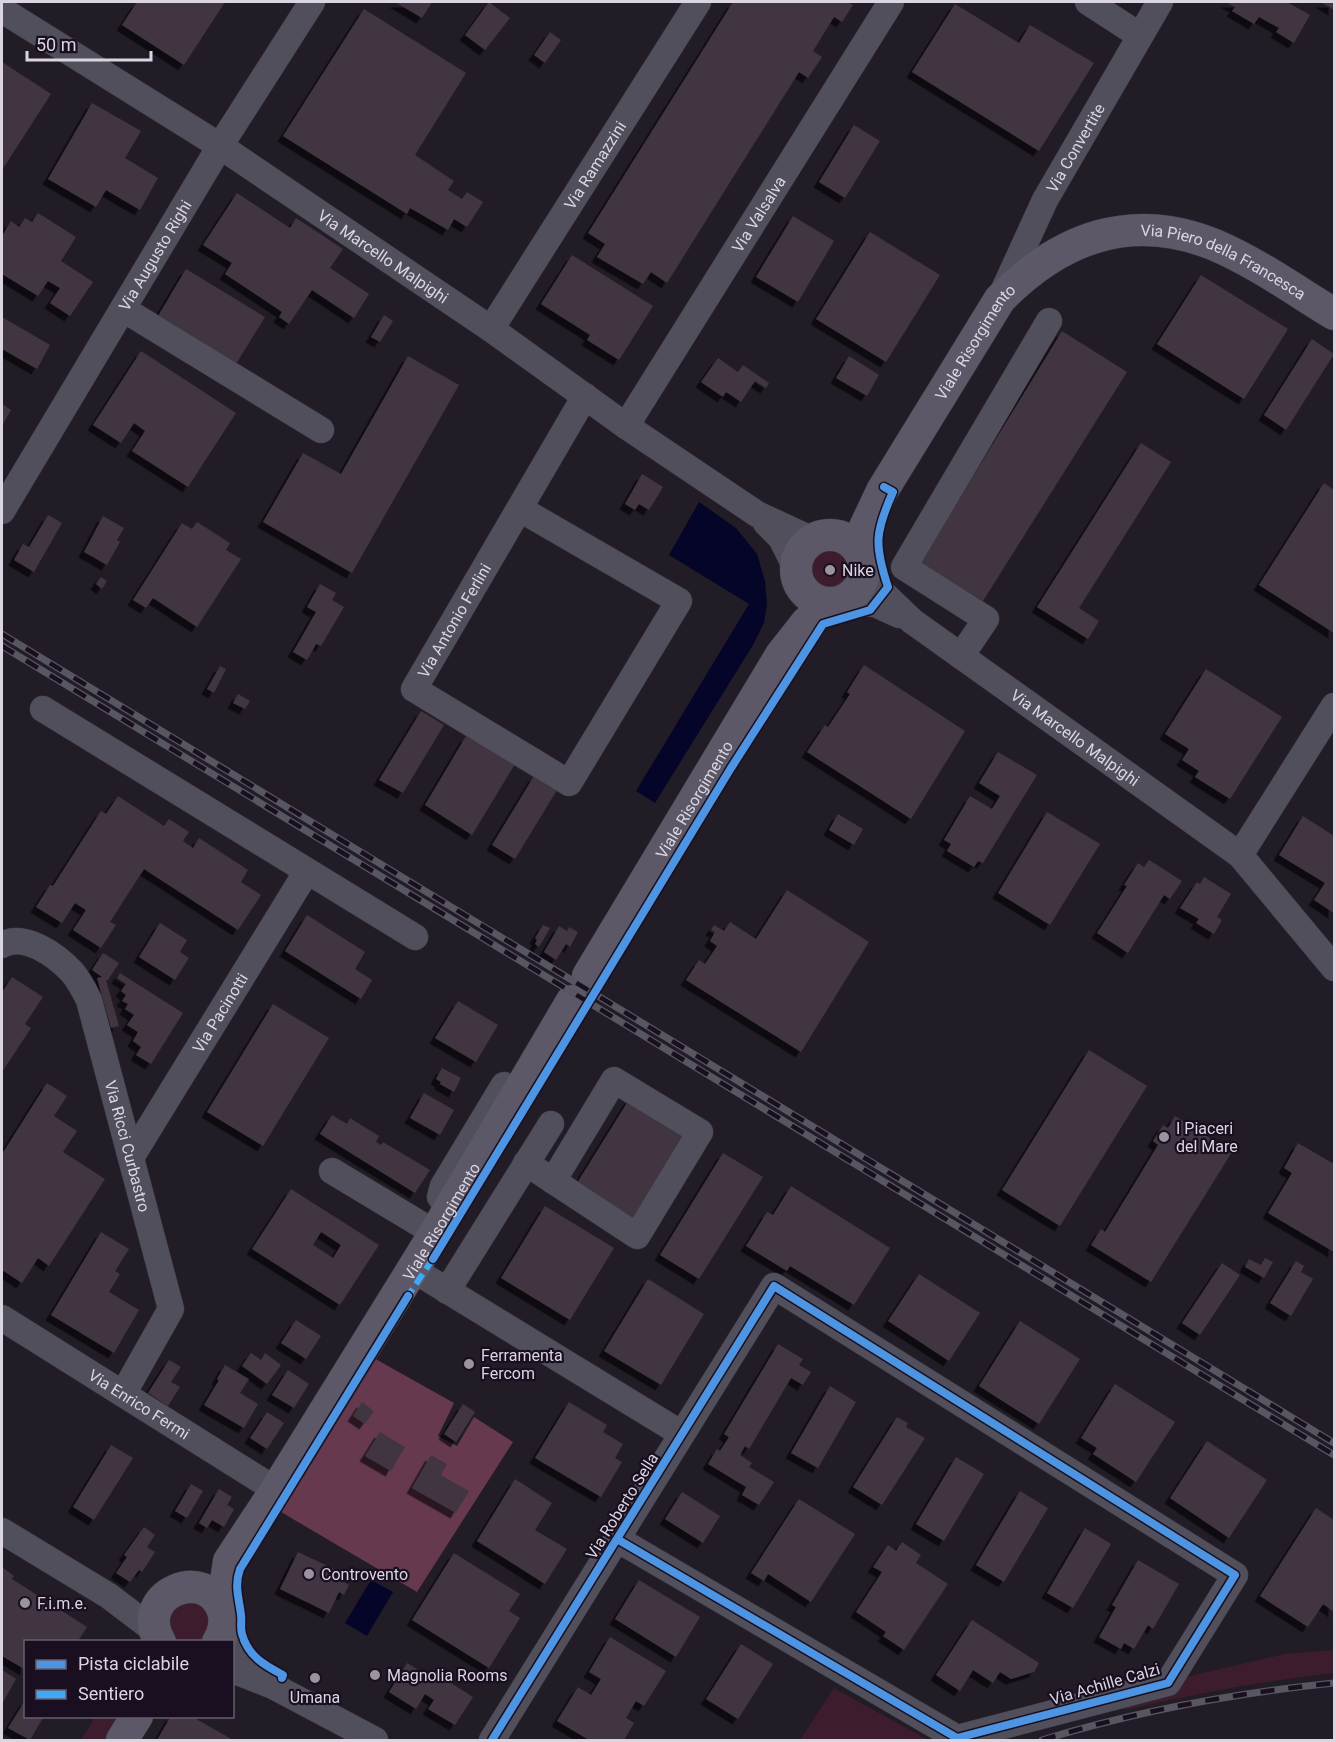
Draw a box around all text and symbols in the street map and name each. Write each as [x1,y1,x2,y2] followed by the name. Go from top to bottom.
[27,24,152,62] scale bar
[36,34,76,55] text: 50 m
[1042,100,1109,196] street label: Via Convertite
[560,118,630,213] street label: Via Ramazzini
[728,172,789,256] street label: Via Valsalva
[114,196,195,314] street label: Via Augusto Righi
[314,205,452,307] street label: Via Marcello Malpighi
[1140,220,1309,303] street label: Via Piero della Francesca
[931,280,1019,403] street label: Viale Risorgimento
[413,560,495,681] street label: Via Antonio Ferlini
[842,561,874,580] place label: Nike
[823,563,837,577] marker: Nike
[1007,685,1143,790] street label: Via Marcello Malpighi
[651,737,737,862] street label: Viale Risorgimento
[188,969,252,1056] street label: Via Pacinotti
[101,1078,154,1214] street label: Via Ricci Curbastro
[1176,1119,1238,1156] place label: I Piaceri del Mare
[1157,1130,1171,1144] marker: I Piaceri del Mare
[399,1159,484,1284] street label: Viale Risorgimento
[481,1346,563,1383] place label: Ferramenta Fercom
[462,1357,476,1371] marker: Ferramenta Fercom
[85,1365,193,1443] street label: Via Enrico Fermi
[582,1449,662,1563] street label: Via Roberto Sella
[321,1565,408,1584] place label: Controvento
[302,1567,316,1581] marker: Controvento
[37,1594,87,1613] place label: F.i.m.e.
[18,1596,32,1610] marker: F.i.m.e.
[24,1640,234,1718] legend
[78,1653,189,1674] text: Pista ciclabile
[1048,1659,1162,1709] street label: Via Achille Calzi
[387,1666,507,1685] place label: Magnolia Rooms
[368,1668,382,1682] marker: Magnolia Rooms
[308,1671,322,1685] marker: Umana
[78,1683,144,1704] text: Sentiero
[290,1688,340,1707] place label: Umana

